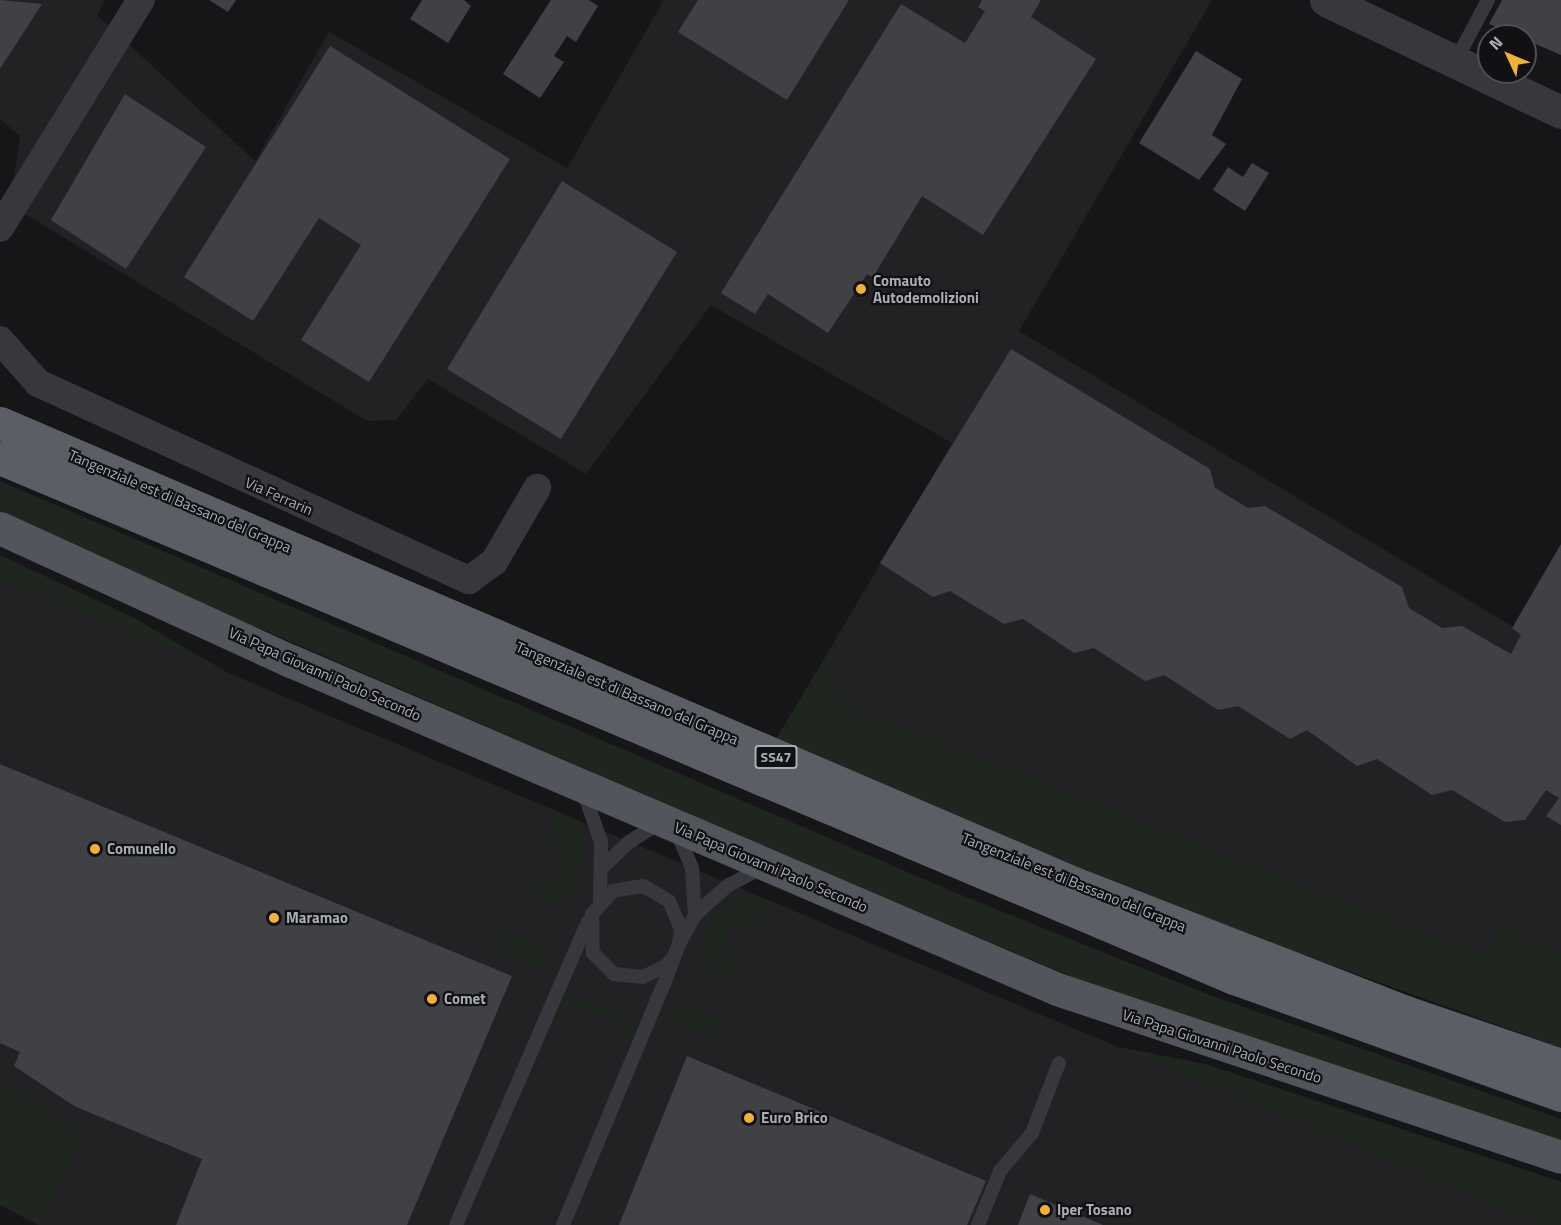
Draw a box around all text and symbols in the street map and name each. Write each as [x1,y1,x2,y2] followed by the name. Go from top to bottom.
[1477,24,1537,84] north arrow
[1483,31,1508,55] text: N
[873,271,979,306] place label: Comauto Autodemolizioni
[854,282,868,296] marker: Comauto Autodemolizioni
[66,446,294,556] street label: Tangenziale est di Bassano del Grappa
[242,473,316,519] street label: Via Ferrarin
[226,623,424,725] street label: Via Papa Giovanni Paolo Secondo
[513,638,741,748] street label: Tangenziale est di Bassano del Grappa
[754,746,798,768] road number: SS47
[672,818,870,916] street label: Via Papa Giovanni Paolo Secondo
[959,829,1189,935] street label: Tangenziale est di Bassano del Grappa
[107,840,176,858] place label: Comunello
[88,842,102,856] marker: Comunello
[286,909,348,927] place label: Maramao
[267,911,281,925] marker: Maramao
[444,990,486,1008] place label: Comet
[425,992,439,1006] marker: Comet
[1120,1005,1324,1087] street label: Via Papa Giovanni Paolo Secondo
[761,1109,828,1127] place label: Euro Brico
[742,1111,756,1125] marker: Euro Brico
[1057,1201,1132,1219] place label: Iper Tosano
[1038,1203,1052,1217] marker: Iper Tosano

